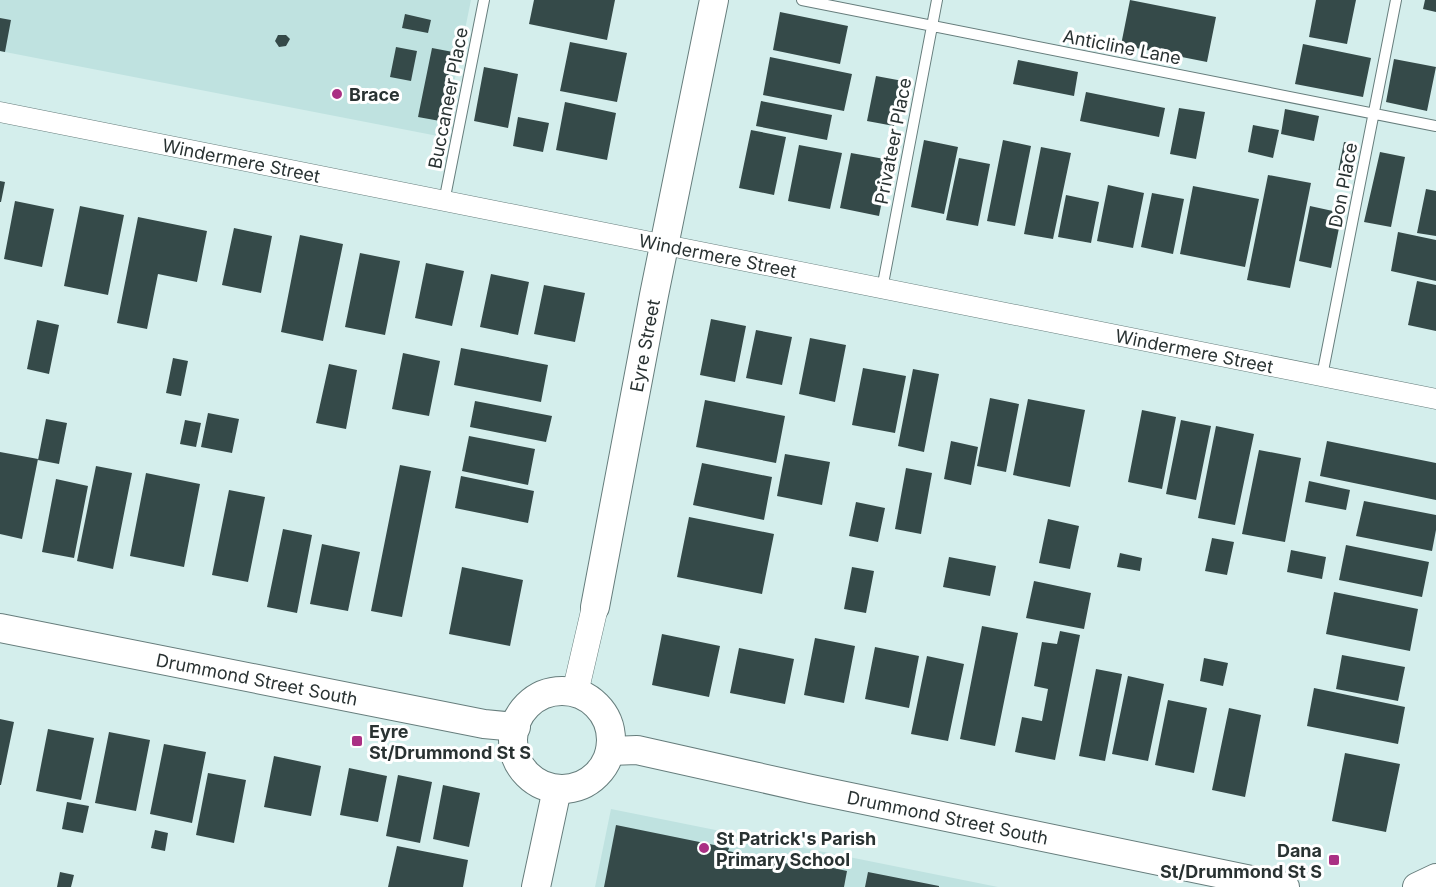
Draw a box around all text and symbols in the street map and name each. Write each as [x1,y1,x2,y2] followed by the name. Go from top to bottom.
[1061,25,1183,69] street label: Anticline Lane
[424,26,472,170] street label: Buccaneer Place
[870,76,916,206] street label: Privateer Place
[349,84,400,105] place label: Brace
[330,87,344,101] marker: Brace
[160,134,322,186] street label: Windermere Street
[1324,141,1362,229] street label: Don Place
[637,229,799,282] street label: Windermere Street
[625,297,663,394] street label: Eyre Street
[1114,325,1275,377] street label: Windermere Street
[154,649,360,709] street label: Drummond Street South
[369,721,531,763] place label: Eyre St/Drummond St S
[350,734,364,748] marker: Eyre St/Drummond St S
[845,786,1050,848] street label: Drummond Street South
[716,828,876,870] place label: St Patrick's Parish Primary School
[1160,840,1322,882] place label: Dana St/Drummond St S
[697,841,711,855] marker: St Patrick's Parish Primary School
[1327,853,1341,867] marker: Dana St/Drummond St S

